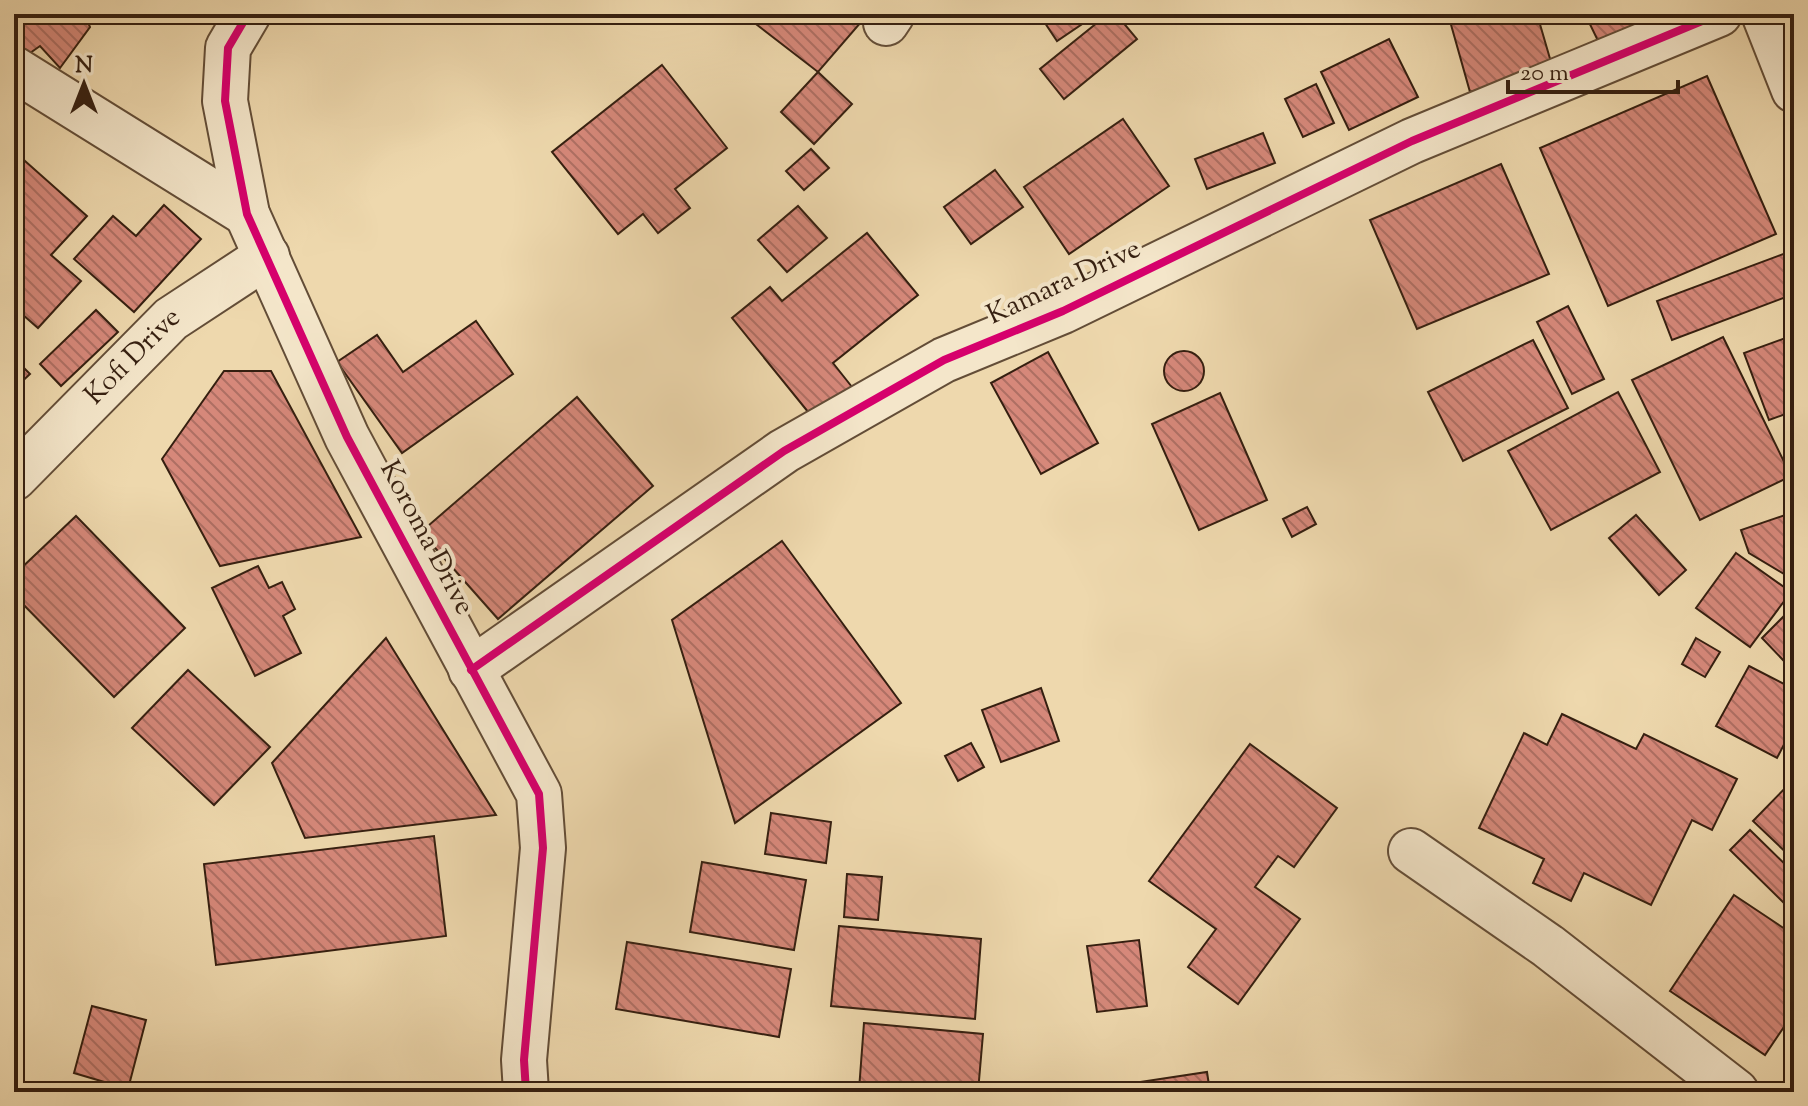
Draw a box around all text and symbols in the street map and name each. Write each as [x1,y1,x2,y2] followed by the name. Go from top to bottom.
[44,44,124,124] north arrow
[1508,44,1678,94] scale bar
[75,51,93,83] text: N
[1520,57,1569,91] text: 20 m
[981,230,1147,336] street label: Kamara Drive
[76,298,189,415] street label: Kofi Drive
[369,454,483,622] street label: Koroma Drive

